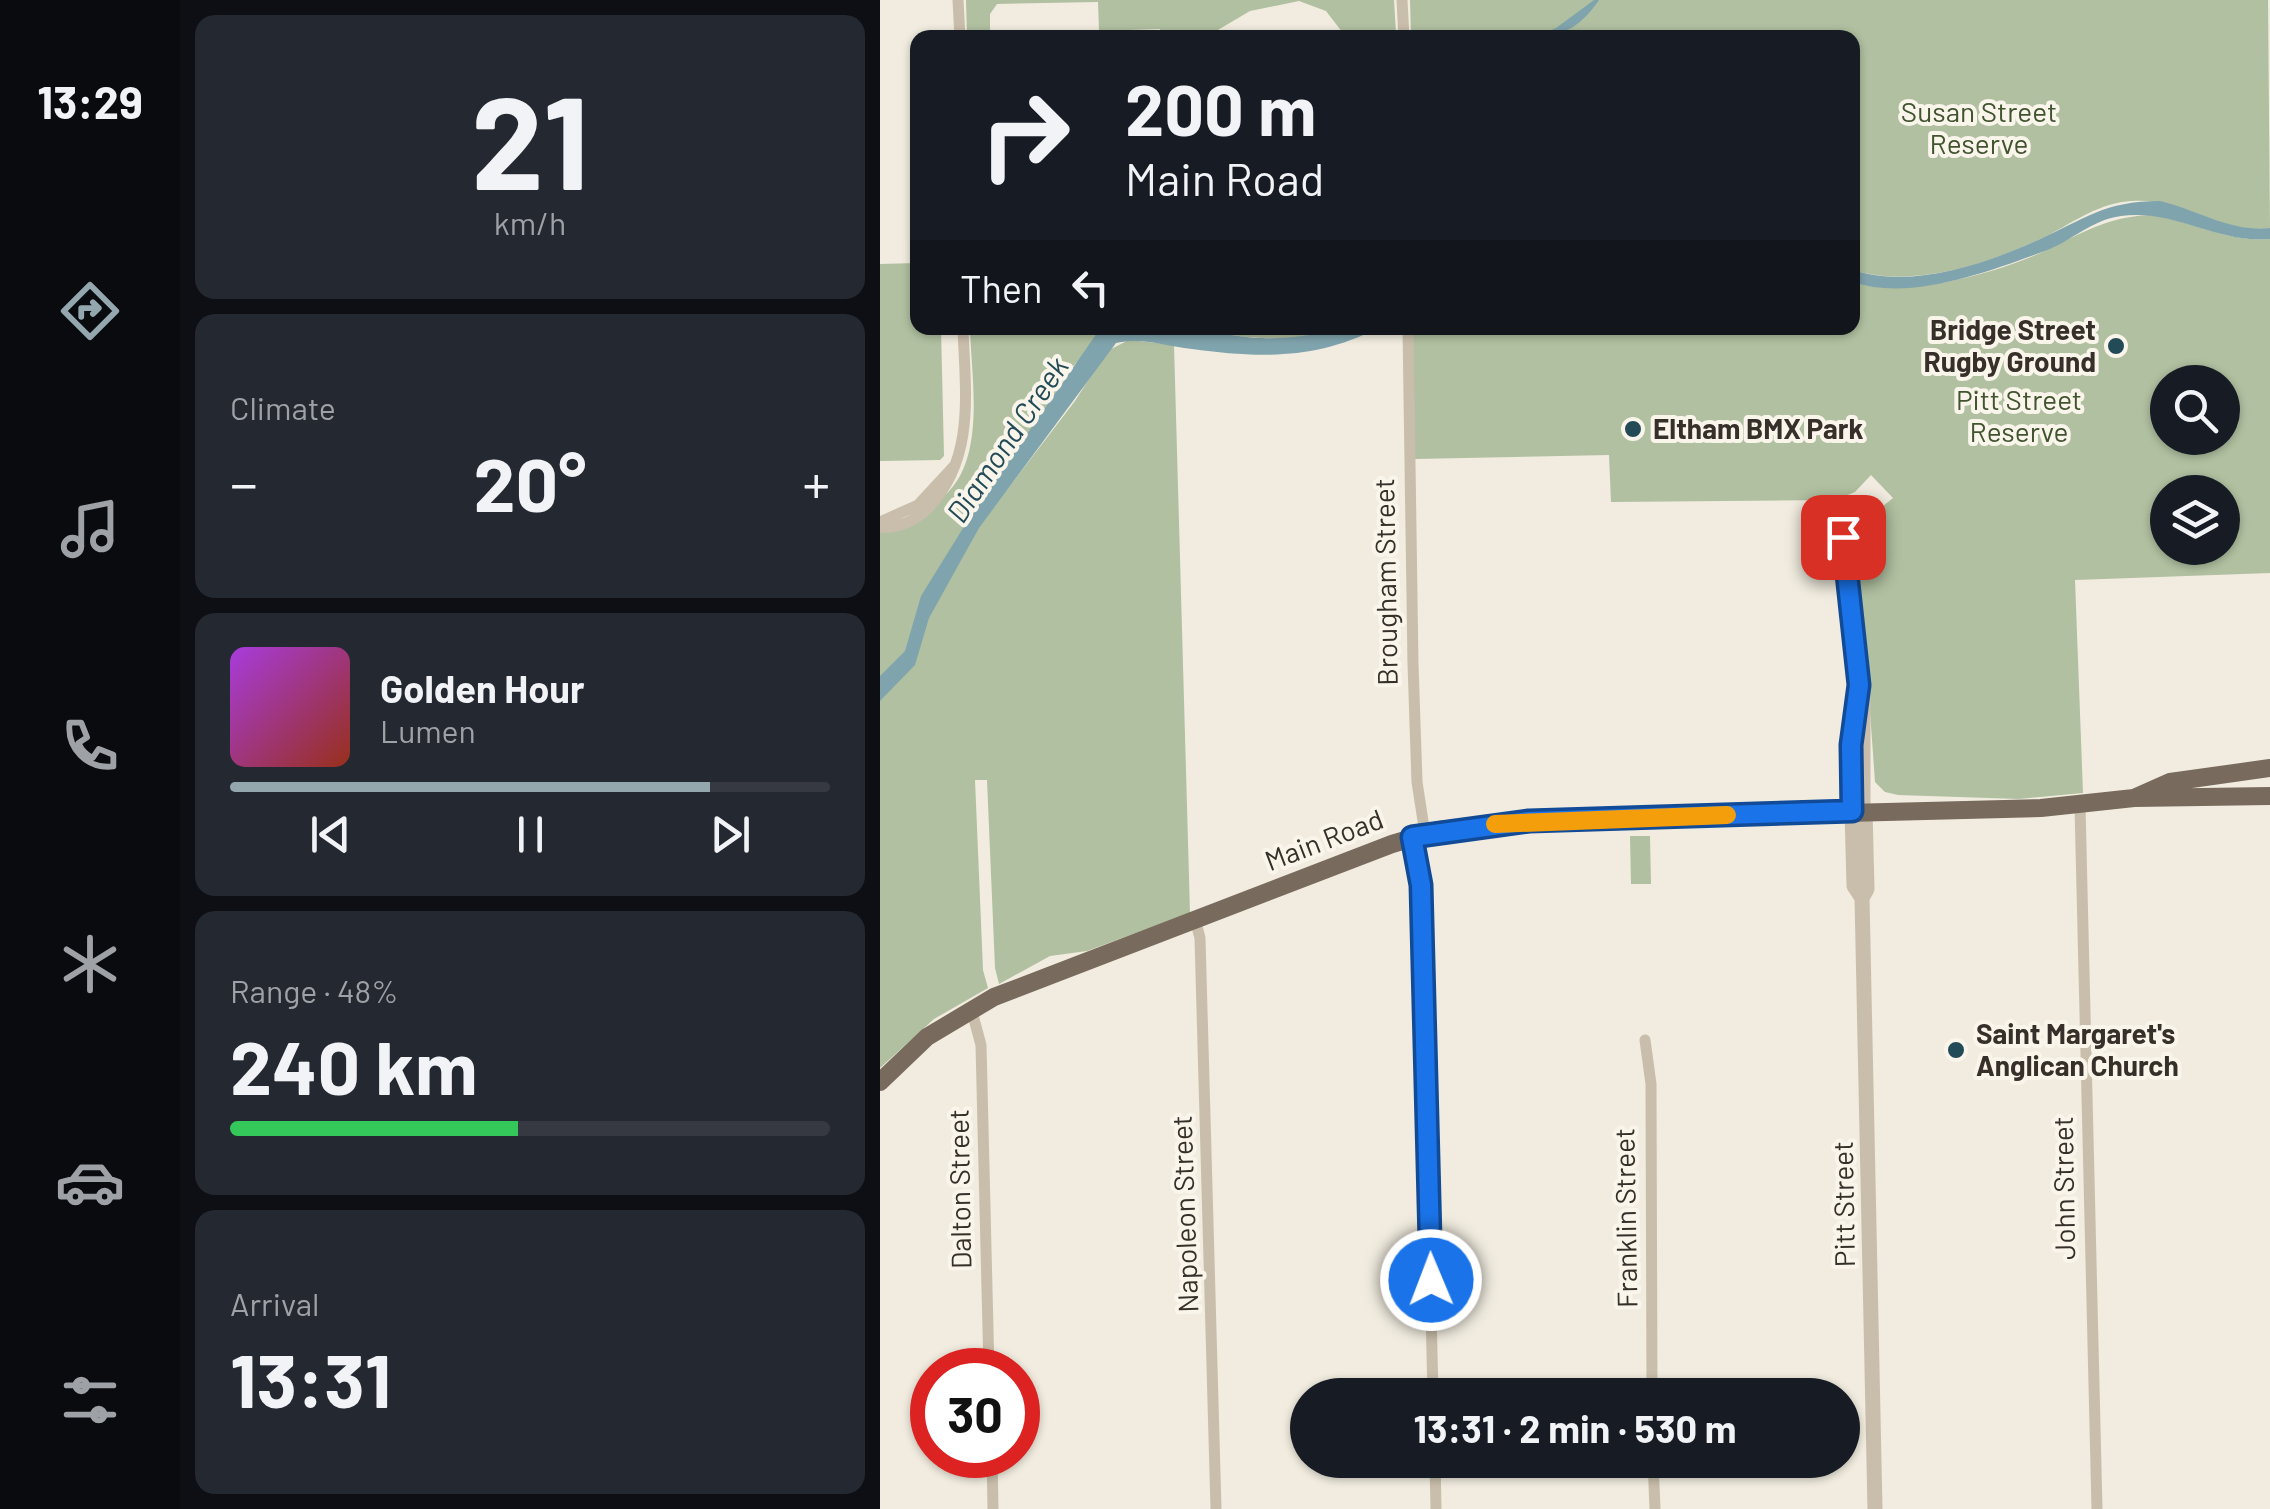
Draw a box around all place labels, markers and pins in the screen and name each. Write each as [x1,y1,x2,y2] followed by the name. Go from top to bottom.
[1924,312,2096,378] place label: Bridge Street Rugby Ground
[2105,335,2127,357] marker: Bridge Street Rugby Ground
[1653,411,1864,445] place label: Eltham BMX Park
[1622,418,1644,440] marker: Eltham BMX Park
[1801,495,1886,580] pin
[1976,1016,2179,1082] place label: Saint Margaret's Anglican Church
[1945,1039,1967,1061] marker: Saint Margaret's Anglican Church

